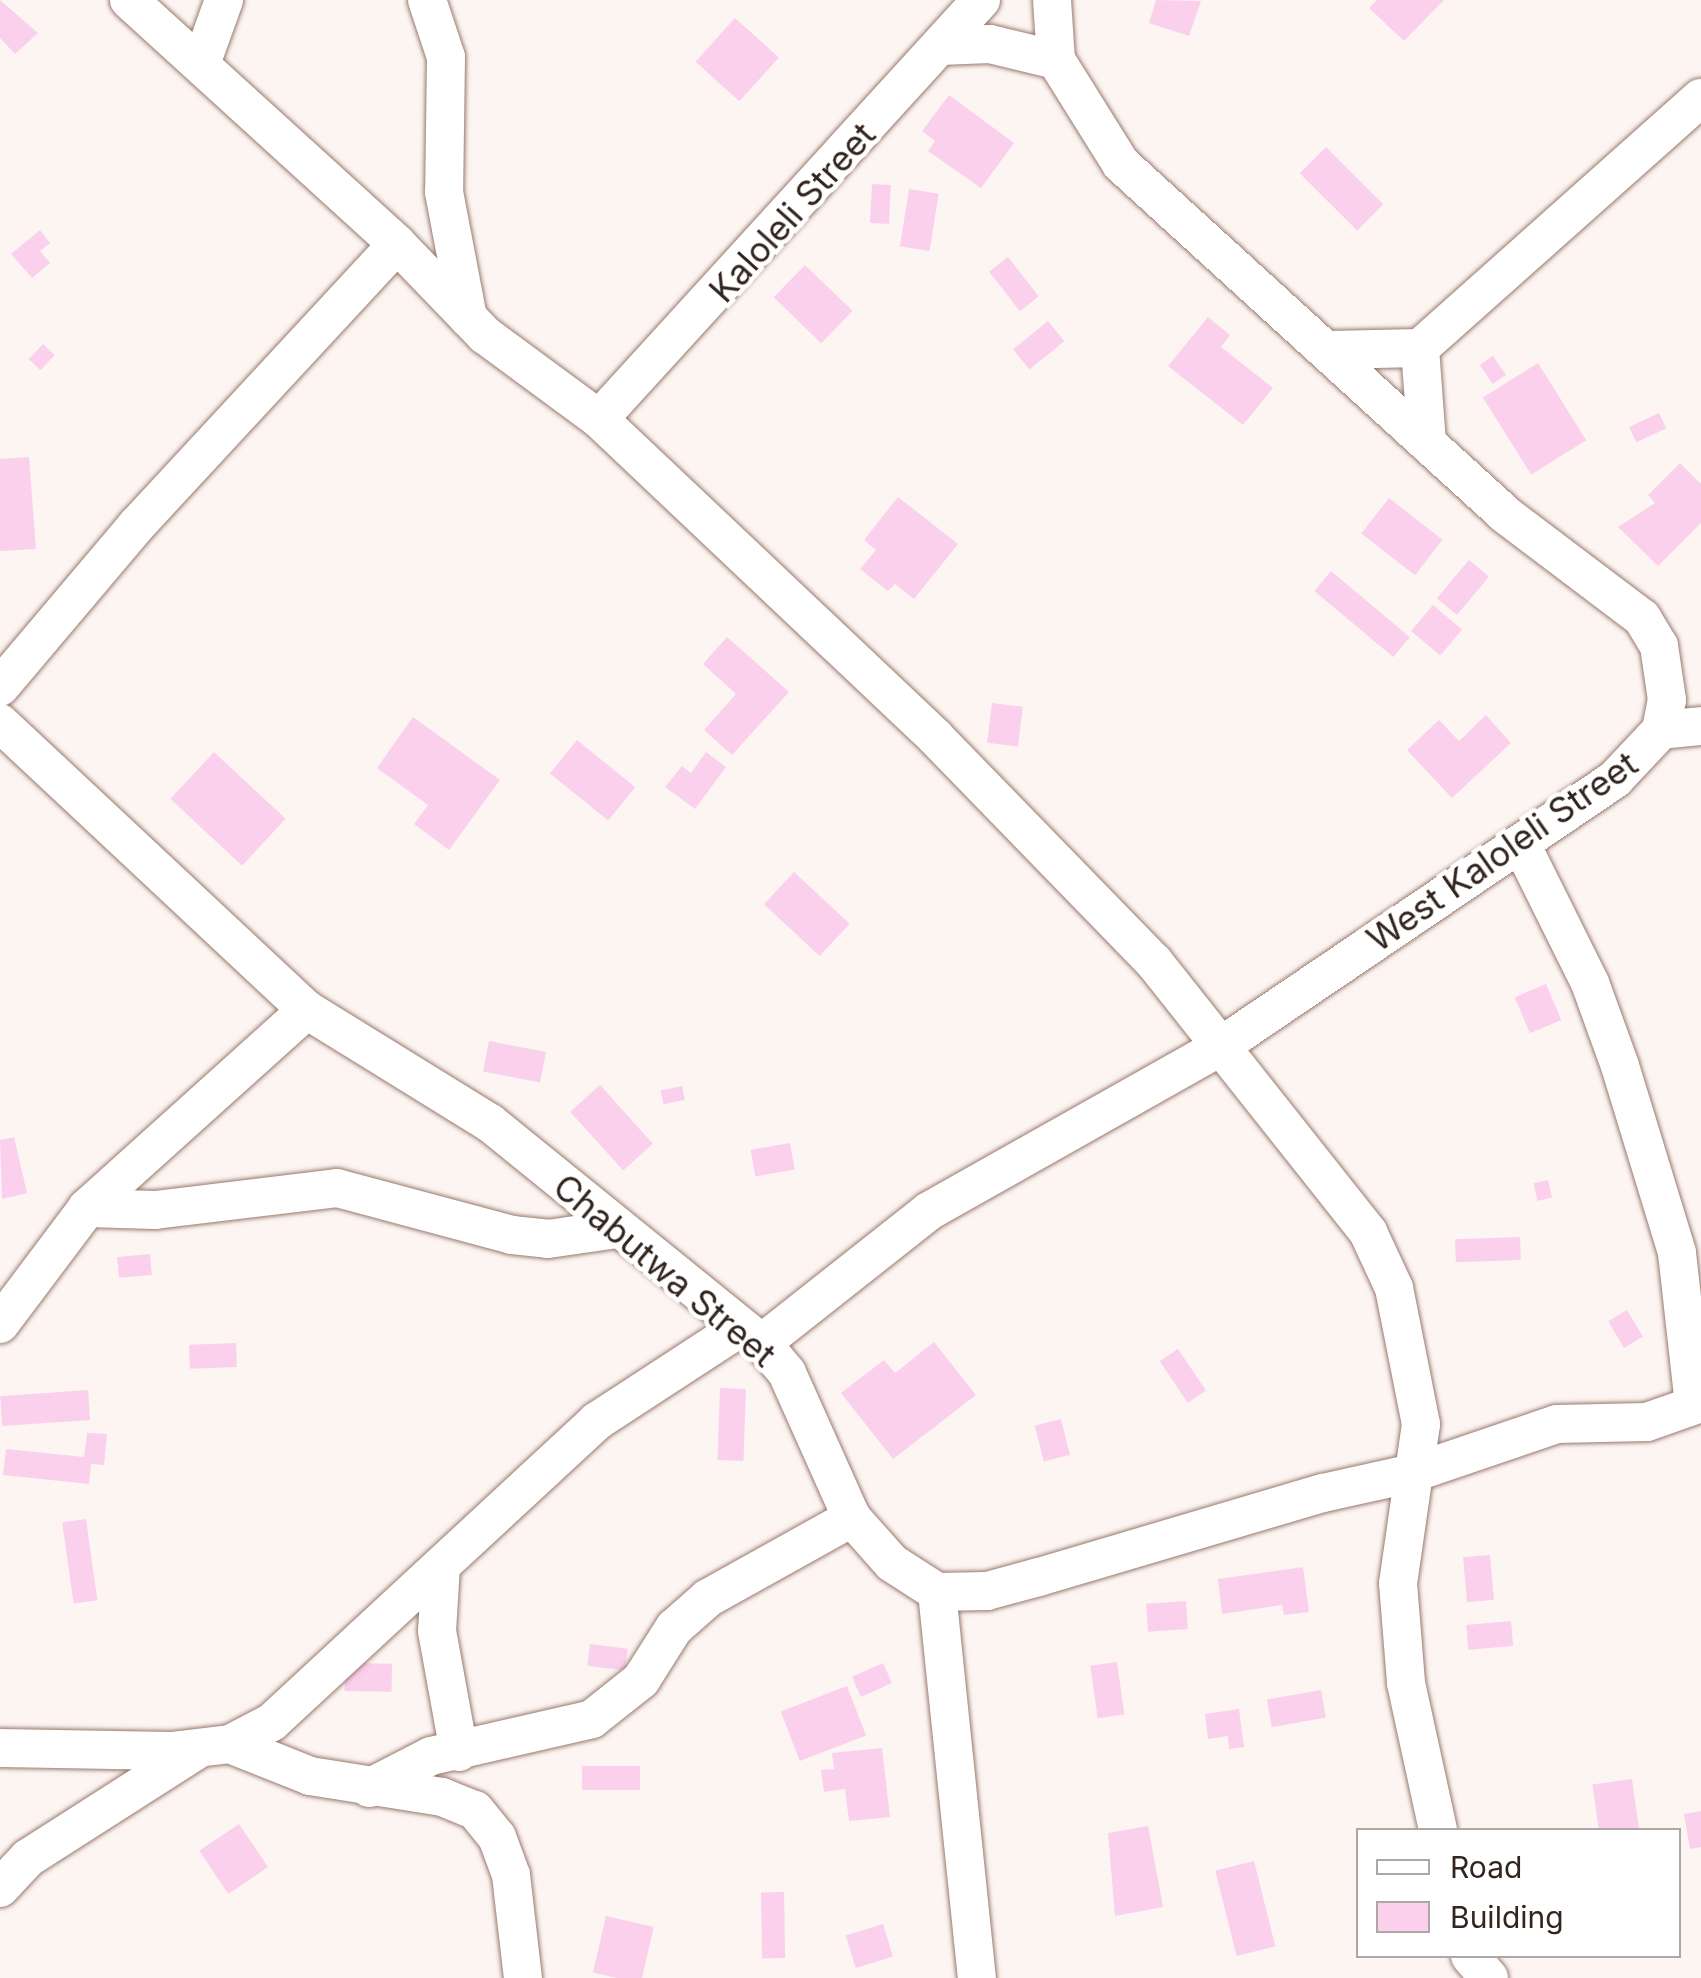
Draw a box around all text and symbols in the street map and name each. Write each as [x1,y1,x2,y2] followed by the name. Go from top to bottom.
[700,114,884,310] street label: Kaloleli Street
[1359,742,1645,960] street label: West Kaloleli Street
[545,1165,785,1375] street label: Chabutwa Street
[1356,1828,1681,1958] legend
[1450,1849,1522,1885] text: Road
[1450,1899,1564,1935] text: Building

